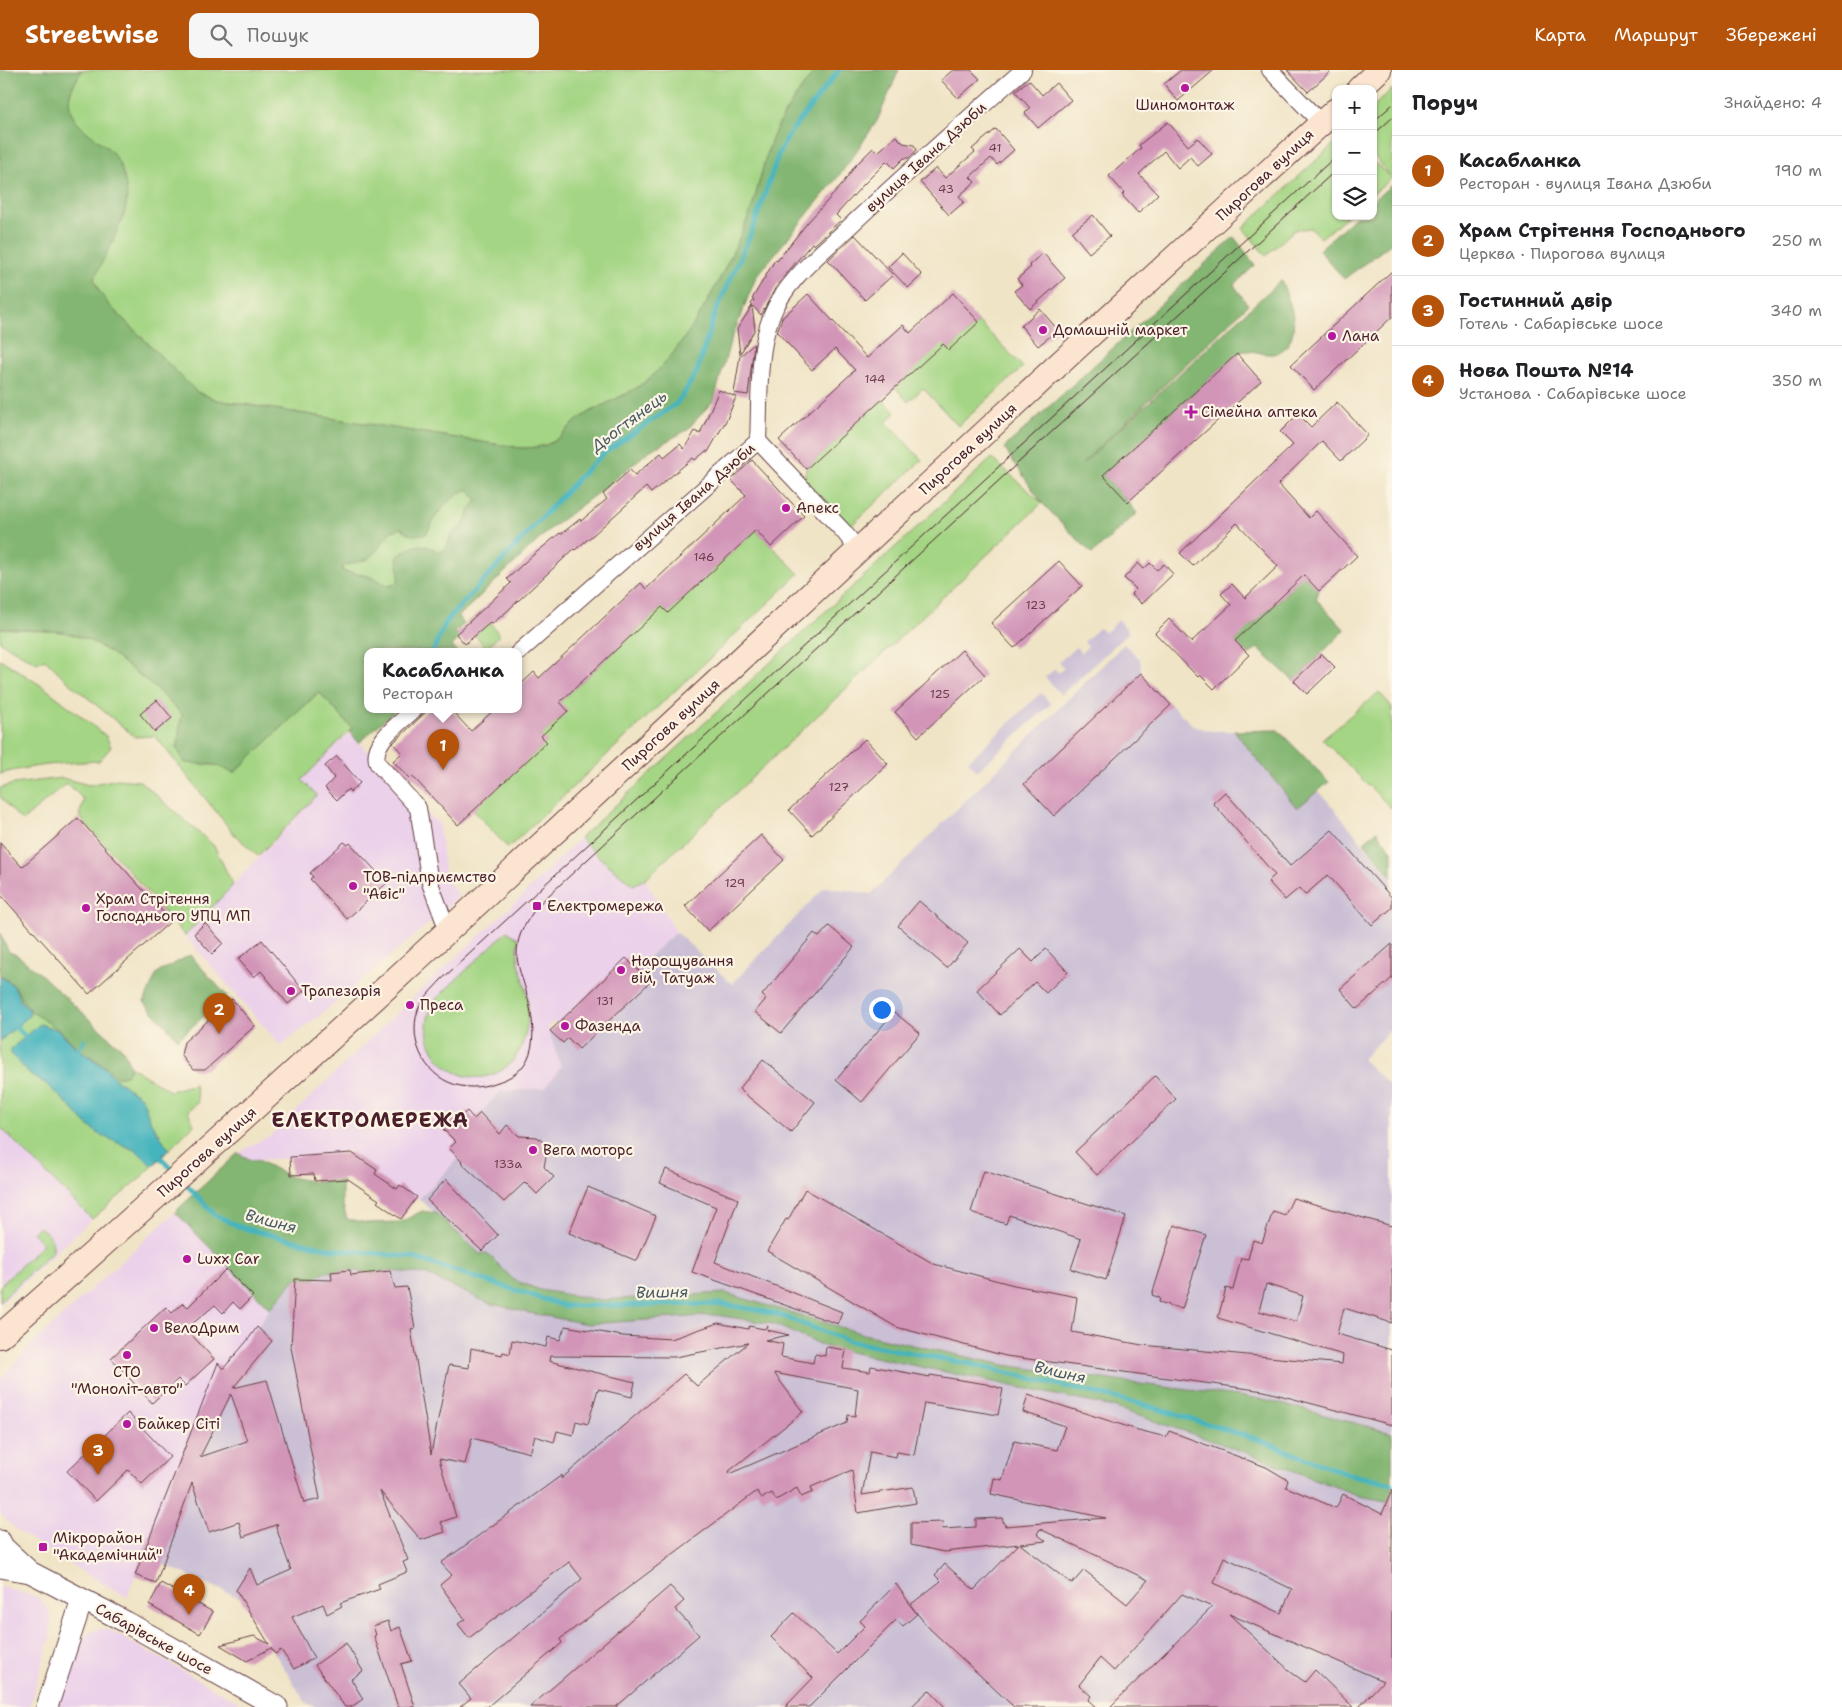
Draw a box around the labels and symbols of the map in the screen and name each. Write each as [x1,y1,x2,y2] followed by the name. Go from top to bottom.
[1179,82,1191,94] marker: Шиномонтаж
[1135,95,1235,115] place label: Шиномонтаж
[861,97,991,217] street label: вулиця Івана Дзюби
[1212,124,1318,226] street label: Пирогова вулиця
[989,140,1001,156] house number: 41
[938,181,954,197] house number: 43
[1053,320,1188,340] place label: Домашній маркет
[1037,324,1049,336] marker: Домашній маркет
[1342,326,1380,346] place label: Лана
[1326,330,1338,342] marker: Лана
[865,371,885,387] house number: 144
[586,385,671,457] water label: Дьогтянець
[915,398,1021,500] street label: Пирогова вулиця
[1201,402,1318,422] place label: Сімейна аптека
[1185,406,1197,418] marker: Сімейна аптека
[629,438,760,556] street label: вулиця Івана Дзюби
[796,498,839,518] place label: Апекс
[780,502,792,514] marker: Апекс
[693,549,715,565] house number: 146
[1026,597,1046,613] house number: 123
[618,674,724,776] street label: Пирогова вулиця
[930,686,950,702] house number: 125
[427,729,459,770] pin: 1
[829,779,849,795] house number: 127
[363,867,496,904] place label: ТОВ-підприємство "Авіс"
[725,875,745,891] house number: 129
[347,880,359,892] marker: ТОВ-підприємство "Авіс"
[96,889,250,926] place label: Храм Стрітення Господнього УПЦ МП
[547,896,664,916] place label: Електромережа
[531,900,543,912] marker: Електромережа
[80,902,92,914] marker: Храм Стрітення Господнього УПЦ МП
[631,951,734,988] place label: Нарощування вій, Татуаж
[615,964,627,976] marker: Нарощування вій, Татуаж
[301,981,381,1001] place label: Трапезарія
[285,985,297,997] marker: Трапезарія
[203,993,235,1034] pin: 2
[596,993,614,1009] house number: 131
[420,995,464,1015] place label: Преса
[869,997,895,1023] your location
[404,999,416,1011] marker: Преса
[575,1016,641,1036] place label: Фазенда
[559,1020,571,1032] marker: Фазенда
[153,1102,261,1202] street label: Пирогова вулиця
[271,1107,469,1133] district label: ЕЛЕКТРОМЕРЕЖА
[543,1140,633,1160] place label: Вега моторс
[527,1144,539,1156] marker: Вега моторс
[494,1156,523,1172] house number: 133а
[243,1204,299,1238] water label: Вишня
[197,1249,260,1269] place label: Luxx Car
[181,1253,193,1265] marker: Luxx Car
[636,1281,689,1303] water label: Вишня
[164,1318,240,1338] place label: ВелоДрим
[148,1322,160,1334] marker: ВелоДрим
[121,1349,133,1361] marker: СТО "Моноліт-авто"
[1032,1356,1088,1388] water label: Вишня
[71,1362,183,1399] place label: СТО "Моноліт-авто"
[137,1414,220,1434] place label: Байкер Сіті
[121,1418,133,1430] marker: Байкер Сіті
[82,1434,114,1475] pin: 3
[53,1528,162,1565] place label: Мікрорайон "Академічний"
[37,1541,49,1553] marker: Мікрорайон "Академічний"
[173,1574,205,1615] pin: 4
[92,1598,216,1680] street label: Сабарівське шосе

